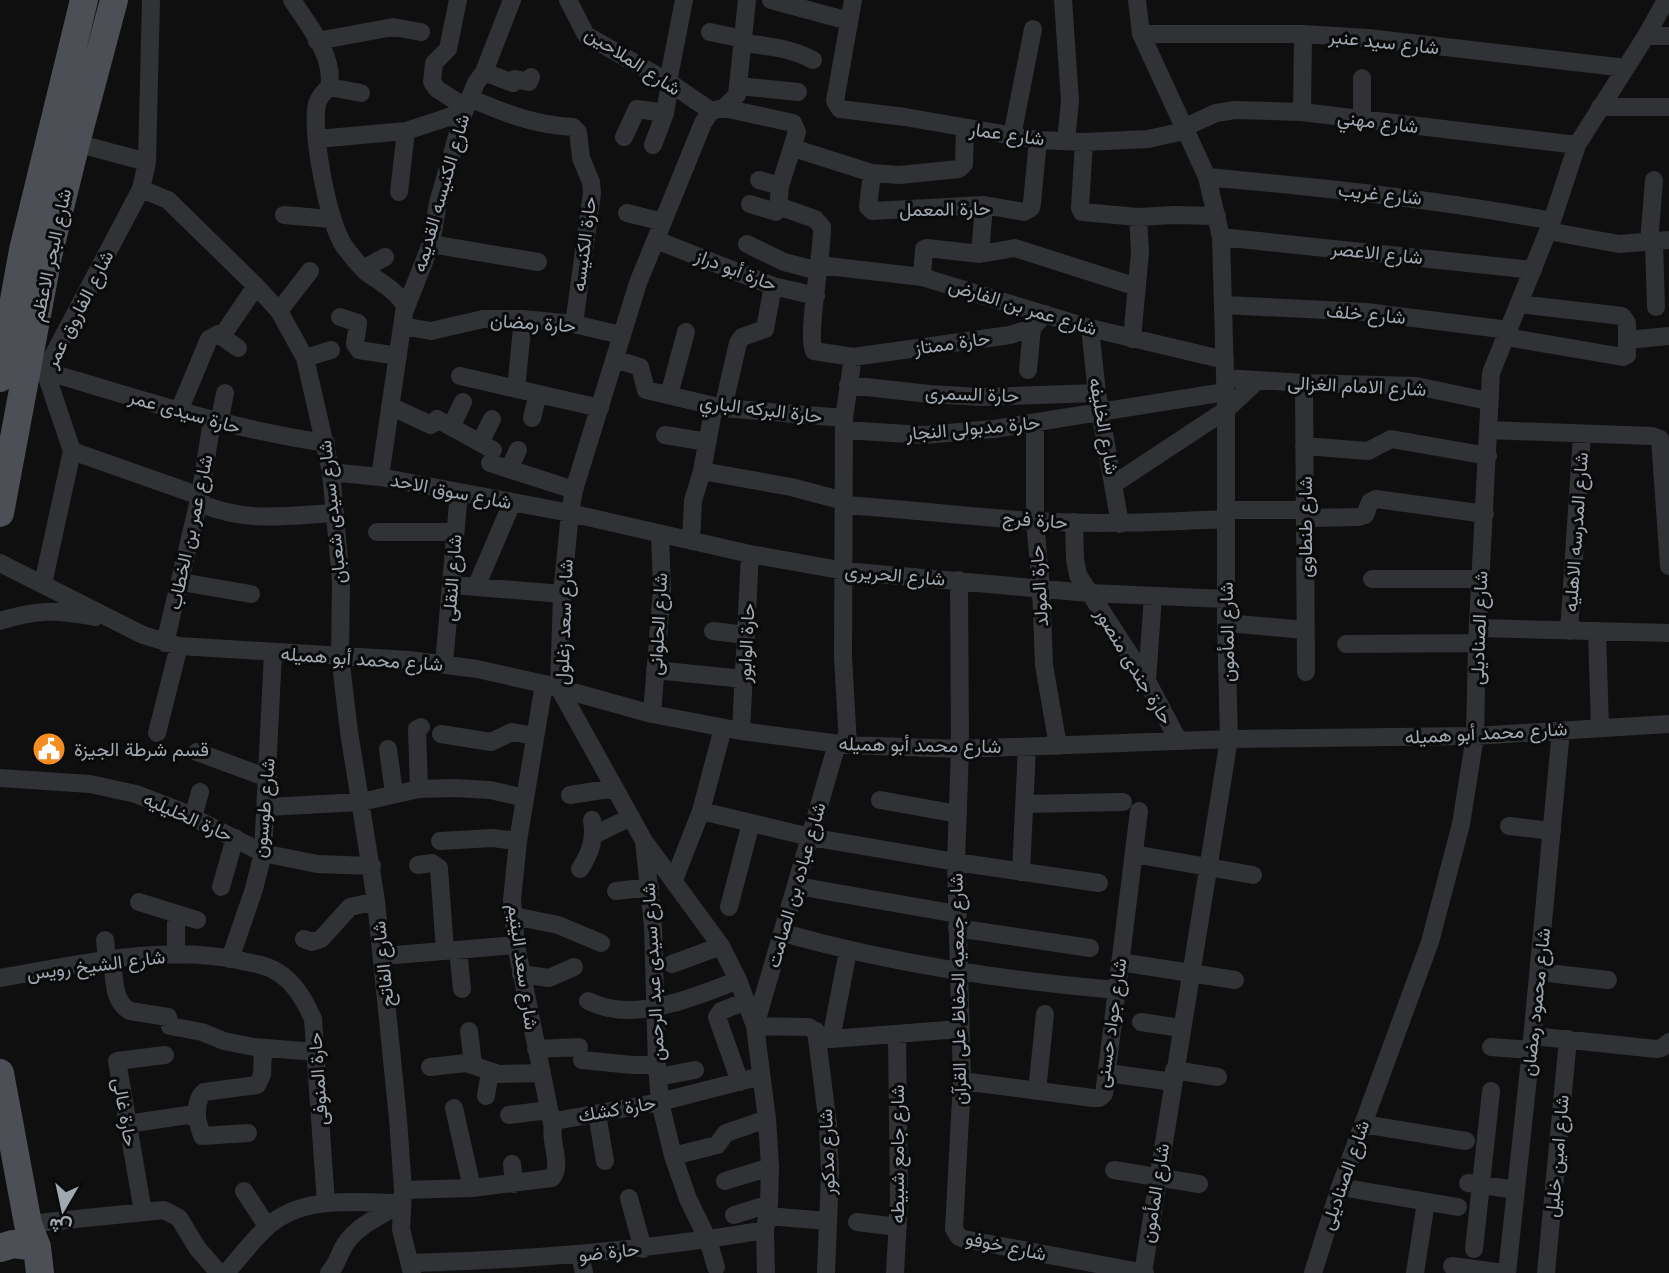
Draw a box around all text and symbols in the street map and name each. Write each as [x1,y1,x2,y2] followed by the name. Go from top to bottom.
[580,20,686,102] street label: شارع الملاحين
[1327,23,1440,61] street label: شارع سيد عنبر
[1336,104,1420,142] street label: شارع مهني
[406,111,476,275] street label: شارع الكنيسه القديمه
[967,115,1046,153] street label: شارع عمار
[1337,176,1423,212] street label: شارع غريب
[24,186,78,324] street label: شارع البحر الاعظم
[565,195,603,293] street label: حارة الكنيسه
[899,195,991,223] street label: حارة المعمل
[1329,235,1424,271] street label: شارع الاعصر
[690,242,781,298] street label: حارة أبو دراز
[37,246,120,373] street label: شارع الفاروق عمر
[945,272,1101,342] street label: شارع عمر بن الفارض
[1325,297,1407,331] street label: شارع خلف
[489,307,577,339] street label: حارة رمضان
[911,324,992,362] street label: حارة ممتاز
[1287,369,1427,403] street label: شارع الامام الغزالى
[1082,375,1126,477] street label: شارع الخليفه
[924,379,1020,409] street label: حارة السمرى
[125,383,244,441] street label: حارة سيدى عمر
[698,388,824,432] street label: حارة البركه الباري
[904,409,1041,447] street label: حارة مدبولى النجار
[311,439,353,585] street label: شارع سيدى شعبان
[1557,451,1595,613] street label: شارع المدرسه الاهليه
[160,452,220,612] street label: شارع عمر بن الخطاب
[388,466,514,516] street label: شارع سوق الاحد
[1292,476,1319,578] street label: شارع طنطاوى
[1001,504,1069,536] street label: حارة فرج
[435,533,469,623] street label: شارع النقلى
[1023,544,1055,628] street label: حارة المولد
[844,557,946,593] street label: شارع الحريرى
[548,559,580,685] street label: شارع سعد زغلول
[1464,570,1494,686] street label: شارع الصناديلى
[642,572,674,676] street label: شارع الحلوانى
[1213,582,1241,682] street label: شارع المأمون
[730,602,762,685] street label: حارة الوابور
[1088,602,1180,730] street label: حارة جندى منصور
[280,640,444,678] street label: شارع محمد أبو هميله
[1404,715,1568,751] street label: شارع محمد أبو هميله
[30,730,68,768] public building icon: قسم شرطة الجيزة
[838,730,1002,760] street label: شارع محمد أبو هميله
[74,736,209,763] place label: قسم شرطة الجيزة
[246,757,282,859] street label: شارع طوسون
[139,785,237,849] street label: حارة الخليليه
[759,799,833,971] street label: شارع عباده بن الصامت
[942,873,974,1105] street label: شارع جمعيه الحفاظ على القرآن
[635,882,671,1062] street label: شارع سيدى عبد الرحمن
[501,902,545,1032] street label: شارع سعد اليتيم
[365,920,401,1008] street label: شارع الفاتح
[1515,926,1557,1078] street label: شارع محمود رمضان
[25,943,167,987] street label: شارع الشيخ رويس
[1089,956,1133,1090] street label: شارع جواد حسنى
[301,1032,335,1126] street label: حارة المنوفى
[106,1076,144,1148] street label: حارة غالى
[884,1085,911,1223] street label: شارع جامع شبيطه
[576,1089,658,1129] street label: حارة كشك
[1538,1093,1576,1219] street label: شارع امين خليل
[812,1108,842,1197] street label: شارع مدكور
[1314,1117,1376,1233] street label: شارع الصناديلى
[1134,1141,1176,1245] street label: شارع المأمون
[28,1175,98,1245] north arrow
[47,1211,74,1241] text: ش
[963,1224,1049,1268] street label: شارع خوفو
[577,1235,641,1269] street label: حارة ضو

